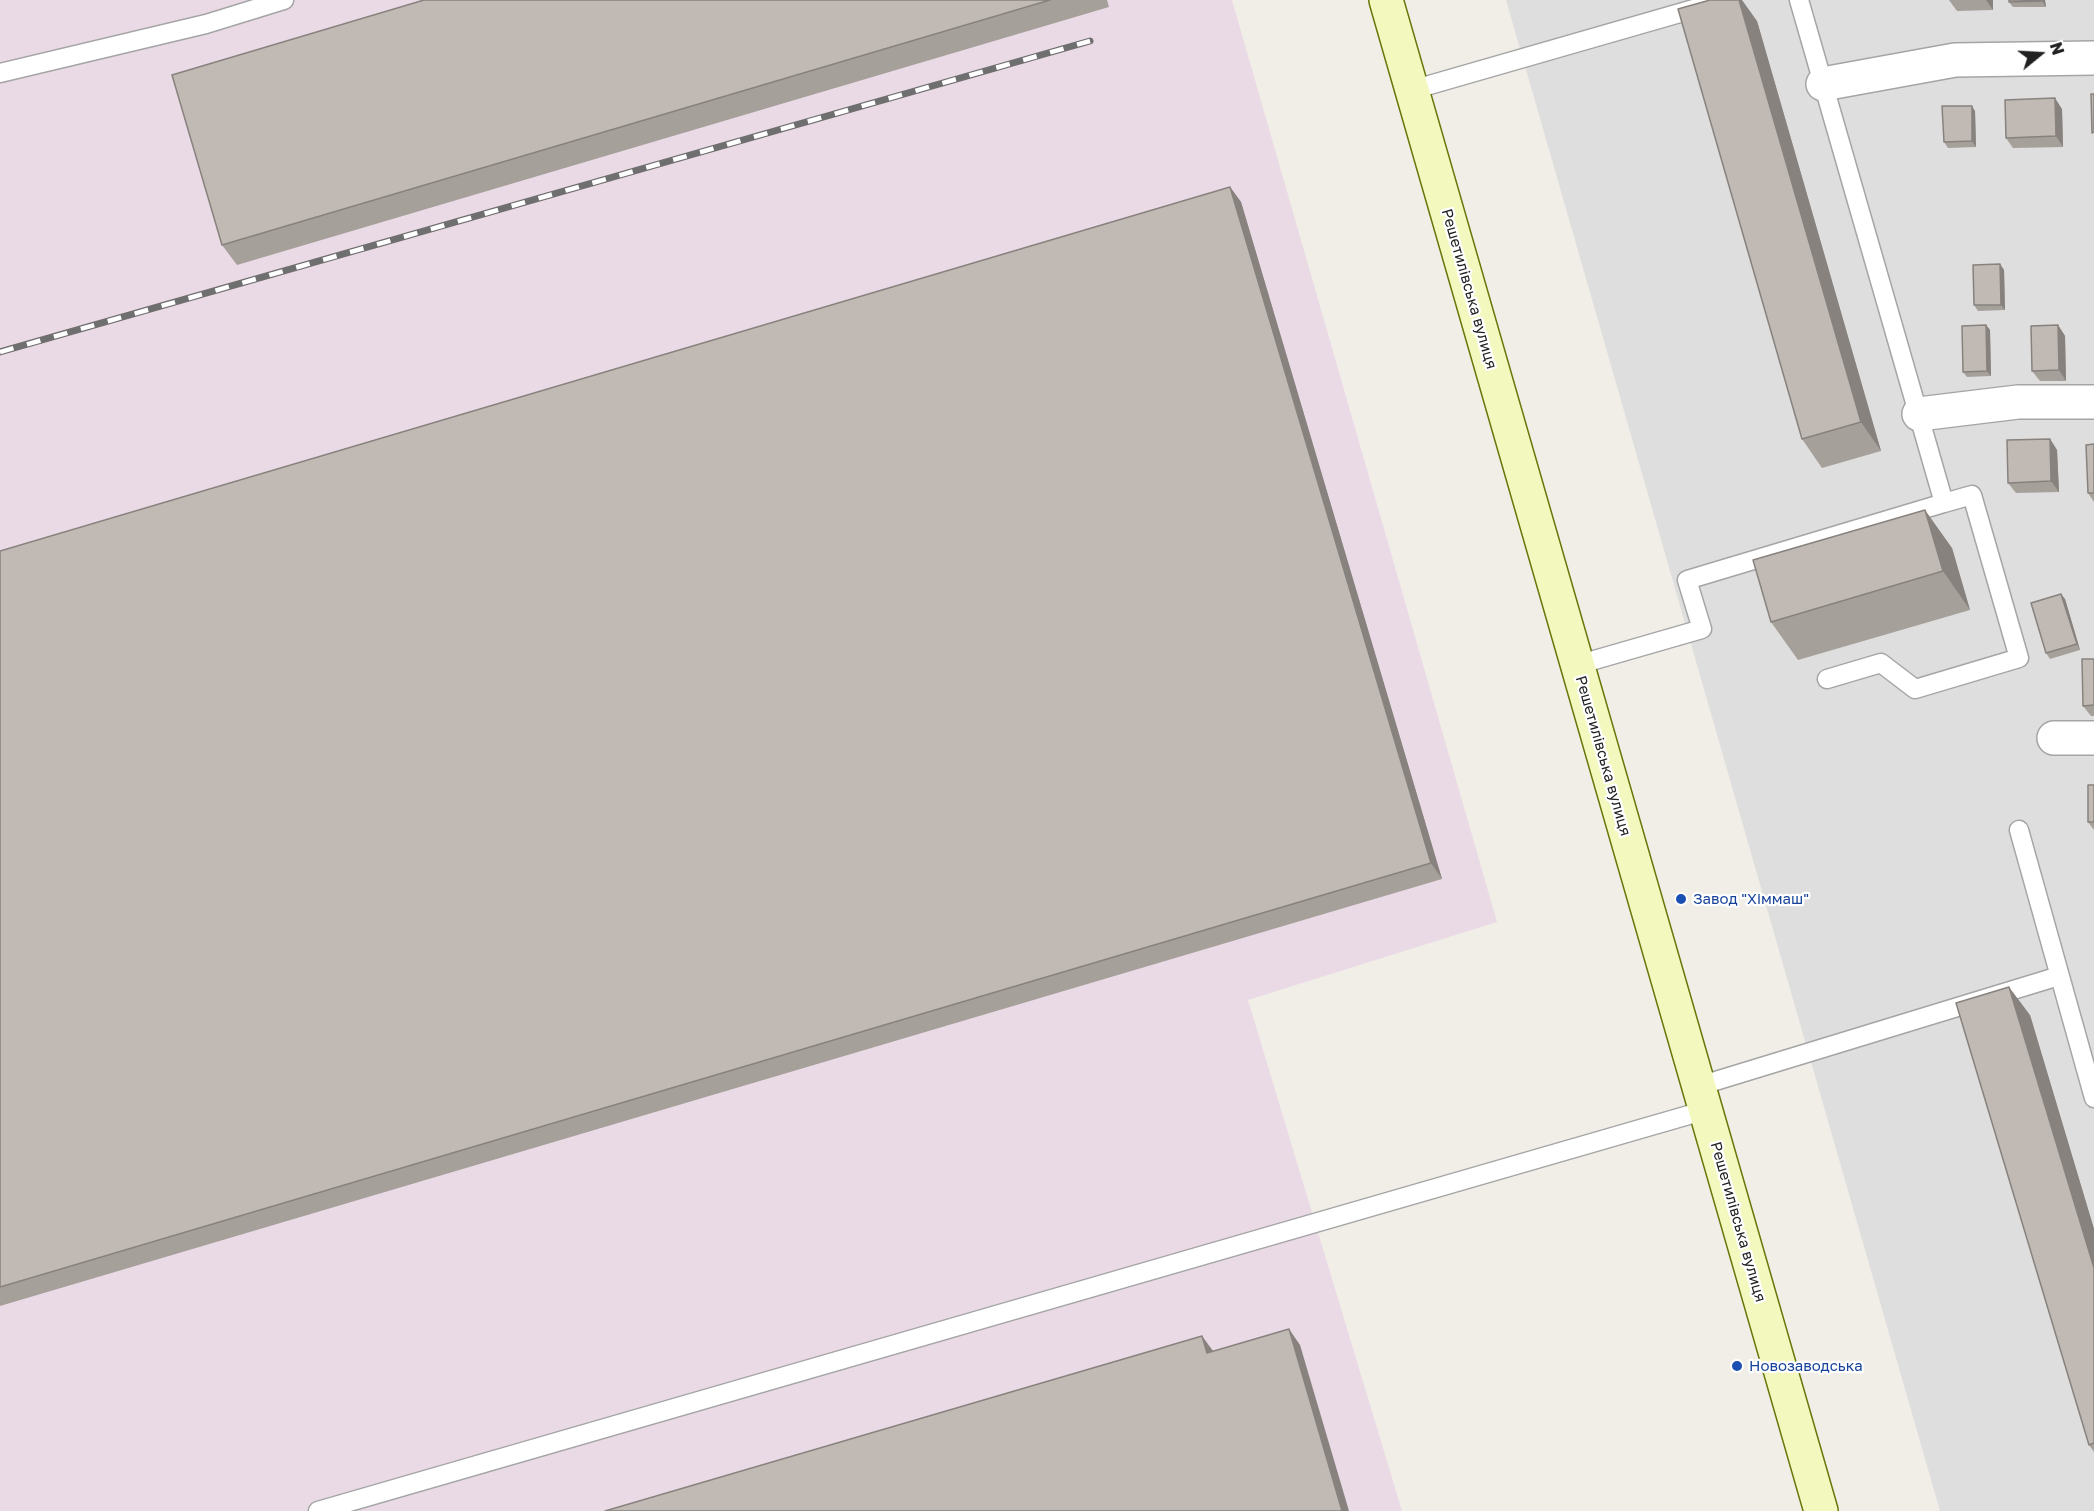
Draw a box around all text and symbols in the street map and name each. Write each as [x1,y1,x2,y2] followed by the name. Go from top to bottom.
[2010,24,2070,84] north arrow
[2046,40,2069,57] text: N
[1437,207,1501,371] street label: Решетилівська вулиця
[1571,674,1635,838] street label: Решетилівська вулиця
[1693,890,1809,908] place label: Завод "Хіммаш"
[1674,892,1688,906] marker: Завод "Хіммаш"
[1706,1140,1770,1304] street label: Решетилівська вулиця
[1749,1357,1863,1375] place label: Новозаводська
[1730,1359,1744,1373] marker: Новозаводська

